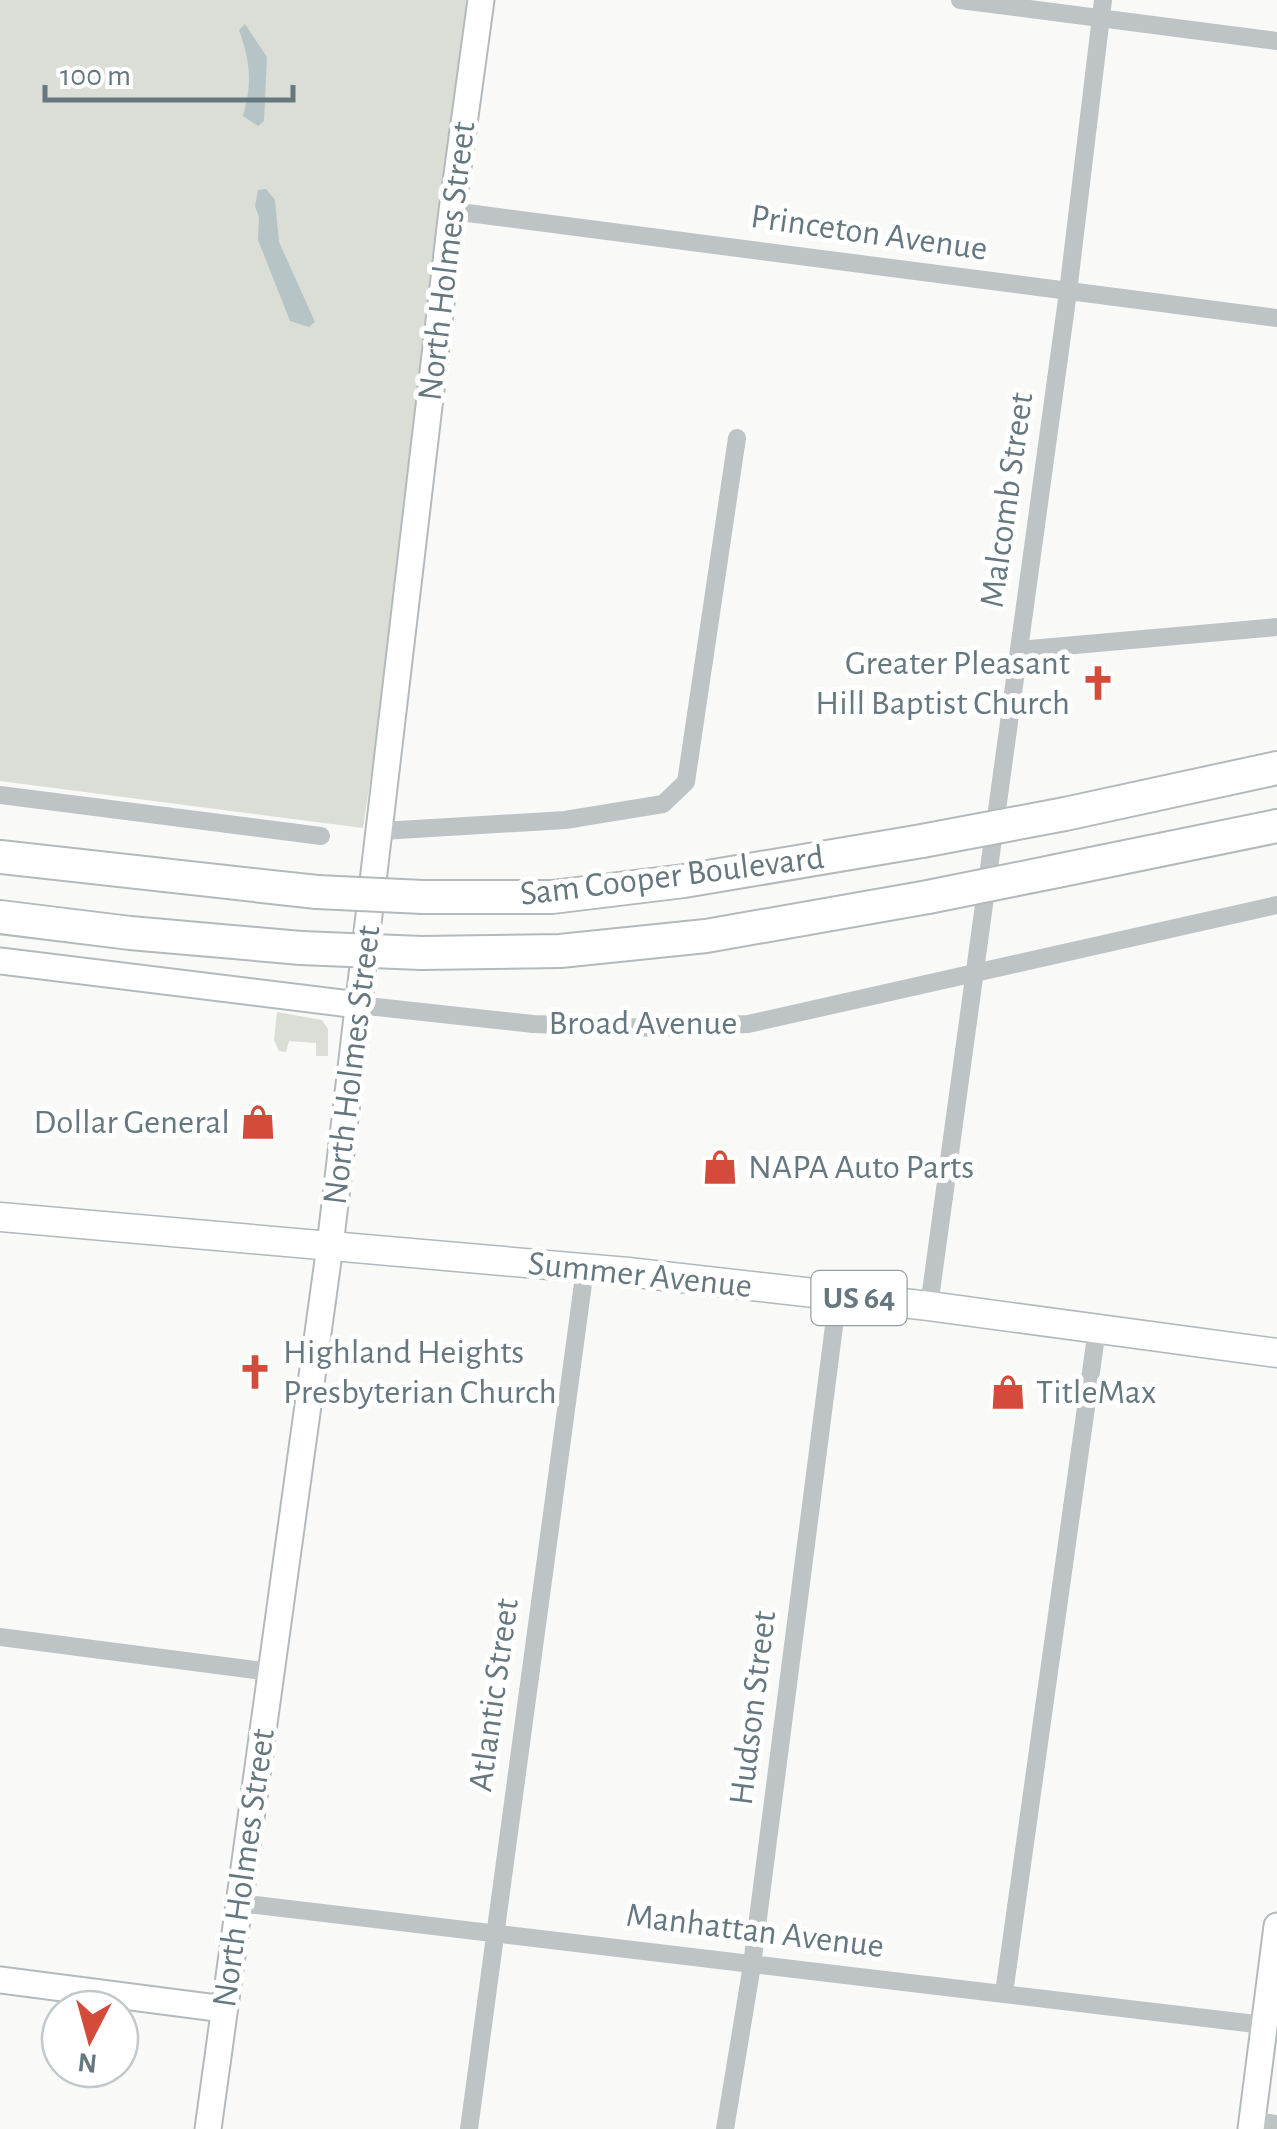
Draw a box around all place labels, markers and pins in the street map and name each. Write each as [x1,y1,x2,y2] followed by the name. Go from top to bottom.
[815,646,1070,721] place label: Greater Pleasant Hill Baptist Church
[1079,664,1117,702] church icon: Greater Pleasant Hill Baptist Church
[239,1103,277,1141] shop icon: Dollar General
[34,1105,230,1140] place label: Dollar General
[701,1148,739,1186] shop icon: NAPA Auto Parts
[748,1150,974,1185] place label: NAPA Auto Parts
[283,1335,557,1410] place label: Highland Heights Presbyterian Church
[236,1353,274,1391] church icon: Highland Heights Presbyterian Church
[989,1373,1027,1411] shop icon: TitleMax
[1036,1375,1156,1410] place label: TitleMax

